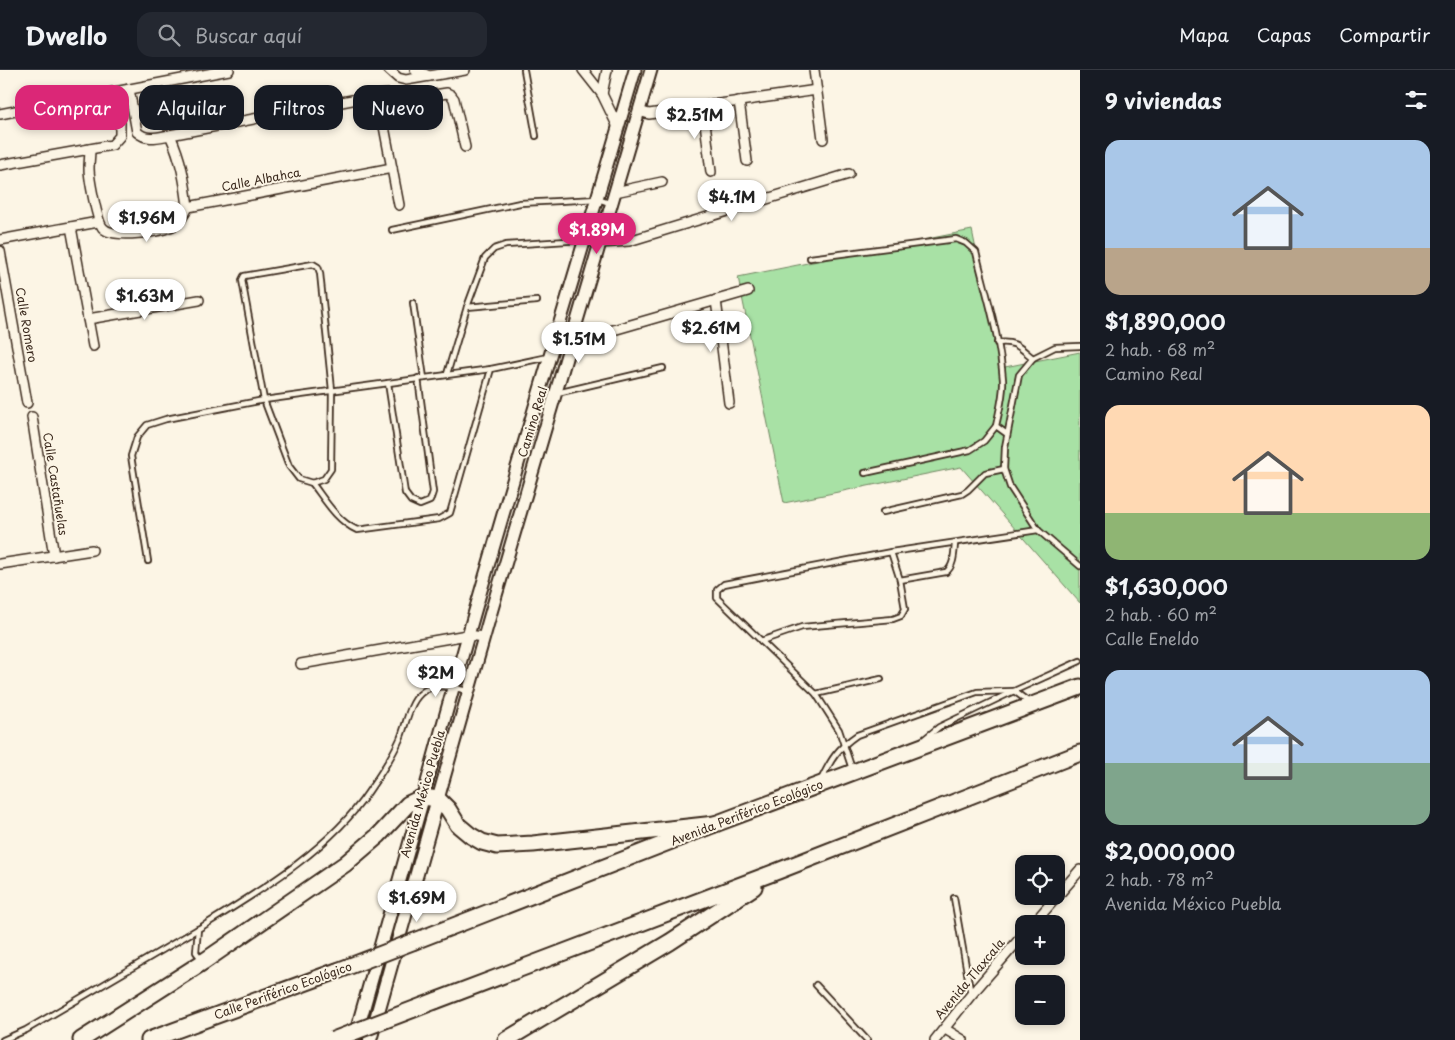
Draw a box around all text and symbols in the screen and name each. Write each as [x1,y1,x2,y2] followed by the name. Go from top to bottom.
[137,12,487,57] search box
[25,17,107,53] text: Dwello
[155,21,183,49] icon: search
[195,21,302,49] text: Buscar aquí
[1179,21,1229,48] text: Mapa
[1257,21,1311,48] text: Capas
[1339,21,1430,48] text: Compartir
[1105,84,1222,116] text: 9 viviendas
[15,85,129,130] chip: Comprar
[139,85,244,130] chip: Alquilar
[254,85,343,130] chip: Filtros
[353,85,443,130] chip: Nuevo
[1402,86,1430,114] icon: filters
[654,98,736,140] pin: $2.51M
[667,102,723,126] text: $2.51M
[220,162,302,196] street label: Calle Albahca
[1223,173,1313,263] icon: home
[697,180,767,222] pin: $4.1M
[708,184,756,208] text: $4.1M
[106,200,188,243] pin: $1.96M
[119,205,175,229] text: $1.96M
[556,212,638,255] pin: $1.89M
[569,217,625,241] text: $1.89M
[104,278,186,321] pin: $1.63M
[116,283,174,307] text: $1.63M
[12,286,43,364] street label: Calle Romero
[1105,305,1226,337] text: $1,890,000
[670,310,752,353] pin: $2.61M
[682,315,740,339] text: $2.61M
[538,322,620,364] pin: $1.51M
[552,326,606,350] text: $1.51M
[1105,337,1215,361] text: 2 hab. · 68 m²
[1105,361,1203,385] text: Camino Real
[513,384,551,459] street label: Camino Real
[39,431,73,537] street label: Calle Castañuelas
[1223,438,1313,528] icon: home
[1105,570,1228,602] text: $1,630,000
[1105,602,1217,626] text: 2 hab. · 60 m²
[1105,626,1199,650] text: Calle Eneldo
[412,656,460,698] pin: $2M
[418,660,454,684] text: $2M
[1223,703,1313,793] icon: home
[395,727,449,860] street label: Avenida México Puebla
[668,775,826,850] street label: Avenida Periférico Ecológico
[1105,835,1235,867] text: $2,000,000
[1015,855,1065,1025] map controls
[1015,855,1065,905] button: locate
[1105,867,1214,891] text: 2 hab. · 78 m²
[376,880,458,923] pin: $1.69M
[388,885,446,909] text: $1.69M
[1105,891,1281,915] text: Avenida México Puebla
[1015,915,1065,965] button: +
[930,934,1009,1023] street label: Avenida Tlaxcala
[211,957,354,1023] street label: Calle Periférico Ecológico
[1015,975,1065,1025] button: −

